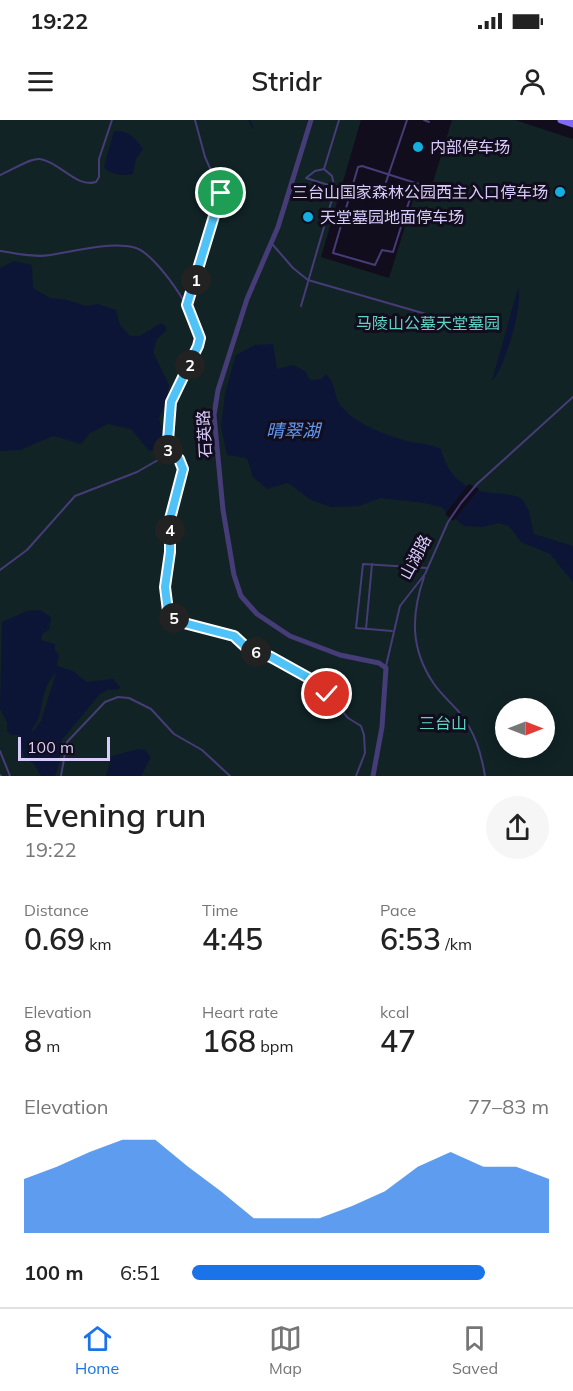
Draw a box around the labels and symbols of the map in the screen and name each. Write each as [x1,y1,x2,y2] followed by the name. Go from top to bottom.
[430,137,510,157] place label: 内部停车场
[411,140,425,154] marker: 内部停车场
[195,167,246,218] pin
[292,182,548,202] place label: 三台山国家森林公园西主入口停车场
[553,185,567,199] marker: 三台山国家森林公园西主入口停车场
[320,207,464,227] place label: 天堂墓园地面停车场
[301,210,315,224] marker: 天堂墓园地面停车场
[181,265,211,295] pin: 1
[356,313,500,333] park label: 马陵山公墓天堂墓园
[175,350,205,380] pin: 2
[193,410,215,458] street label: 石英路
[266,419,323,442] water label: 晴翠湖
[153,435,183,465] pin: 3
[155,515,185,545] pin: 4
[395,531,435,583] street label: 山湖路
[159,603,189,633] pin: 5
[241,637,271,667] pin: 6
[301,668,352,719] pin
[495,698,555,758] north arrow
[419,713,467,733] park label: 三台山
[18,734,110,762] scale bar

